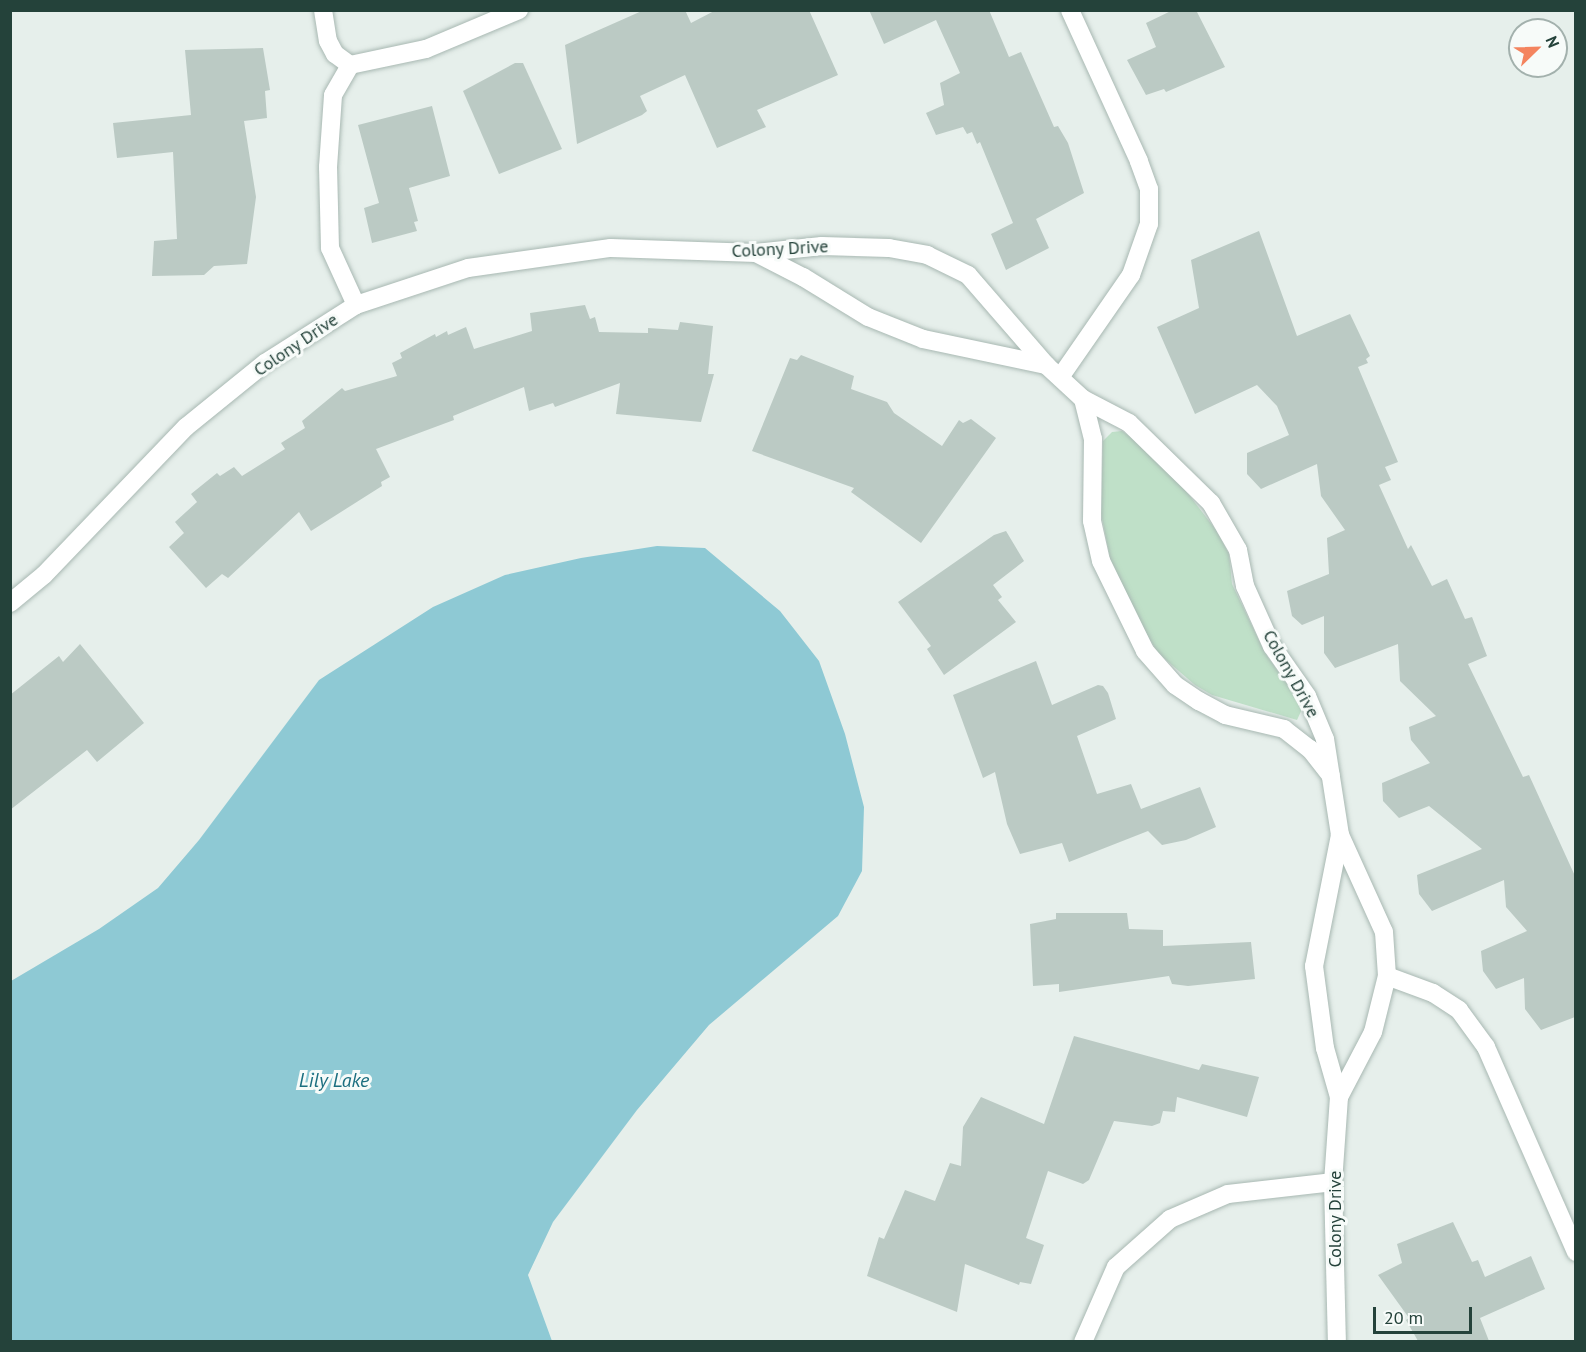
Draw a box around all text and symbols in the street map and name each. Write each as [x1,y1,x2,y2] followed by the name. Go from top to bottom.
[1508,18,1568,78] north arrow
[1541,33,1564,50] text: N
[731,236,829,262] street label: Colony Drive
[250,309,342,381] street label: Colony Drive
[1258,626,1324,722] street label: Colony Drive
[298,1068,370,1092] water label: Lily Lake
[1324,1170,1346,1268] street label: Colony Drive
[1376,1295,1475,1333] scale bar
[1384,1306,1423,1329] text: 20 m

